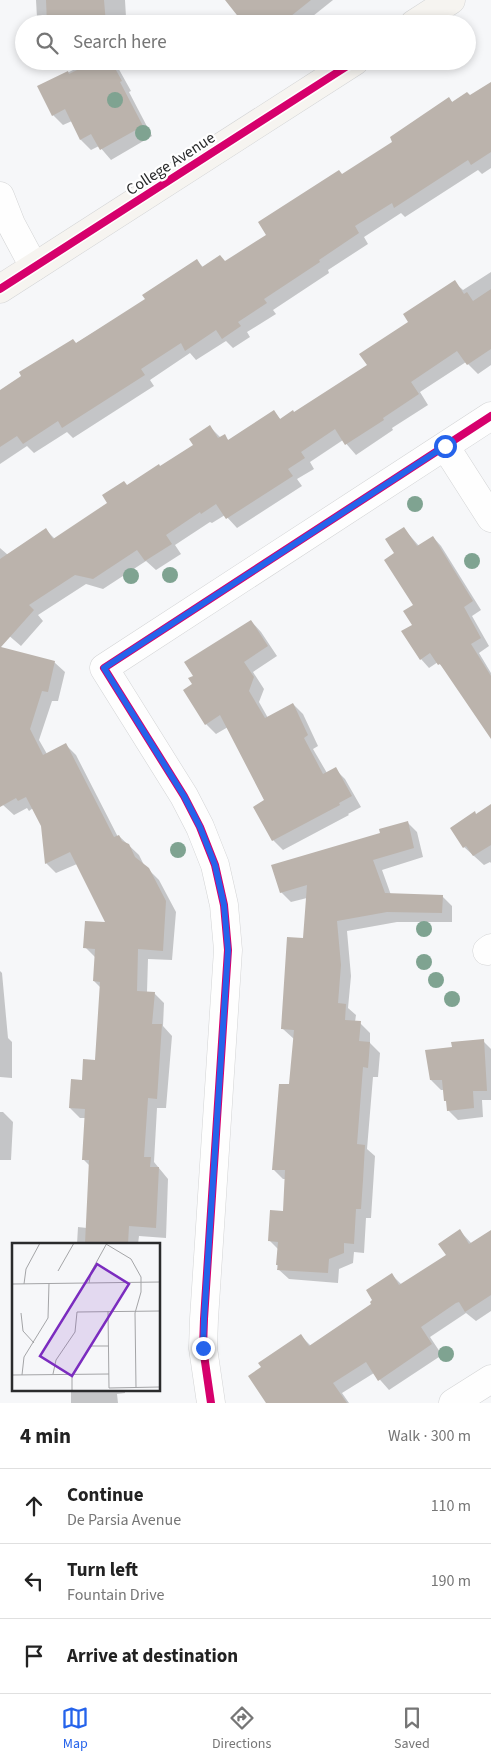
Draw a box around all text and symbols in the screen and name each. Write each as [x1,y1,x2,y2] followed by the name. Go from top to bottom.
[15,15,476,70] search box
[33,29,61,57] icon: search
[73,29,167,56] text: Search here
[122,127,219,201] street label: College Avenue
[434,435,457,458] route start
[12,1243,160,1390] inset map
[192,1337,215,1360] route end
[20,1421,71,1451] text: 4 min
[388,1425,471,1447] text: Walk · 300 m
[67,1482,144,1509] text: Continue
[20,1492,48,1520] icon: ahead
[431,1495,471,1517] text: 110 m
[67,1509,181,1531] text: De Parsia Avenue
[67,1557,138,1584] text: Turn left
[20,1567,48,1595] icon: left
[431,1570,471,1592] text: 190 m
[67,1584,165,1606] text: Fountain Drive
[20,1642,48,1670] icon: arrive
[67,1643,238,1670] text: Arrive at destination
[61,1704,89,1754] tab: Map
[212,1704,271,1754] tab: Directions
[394,1704,430,1754] tab: Saved

